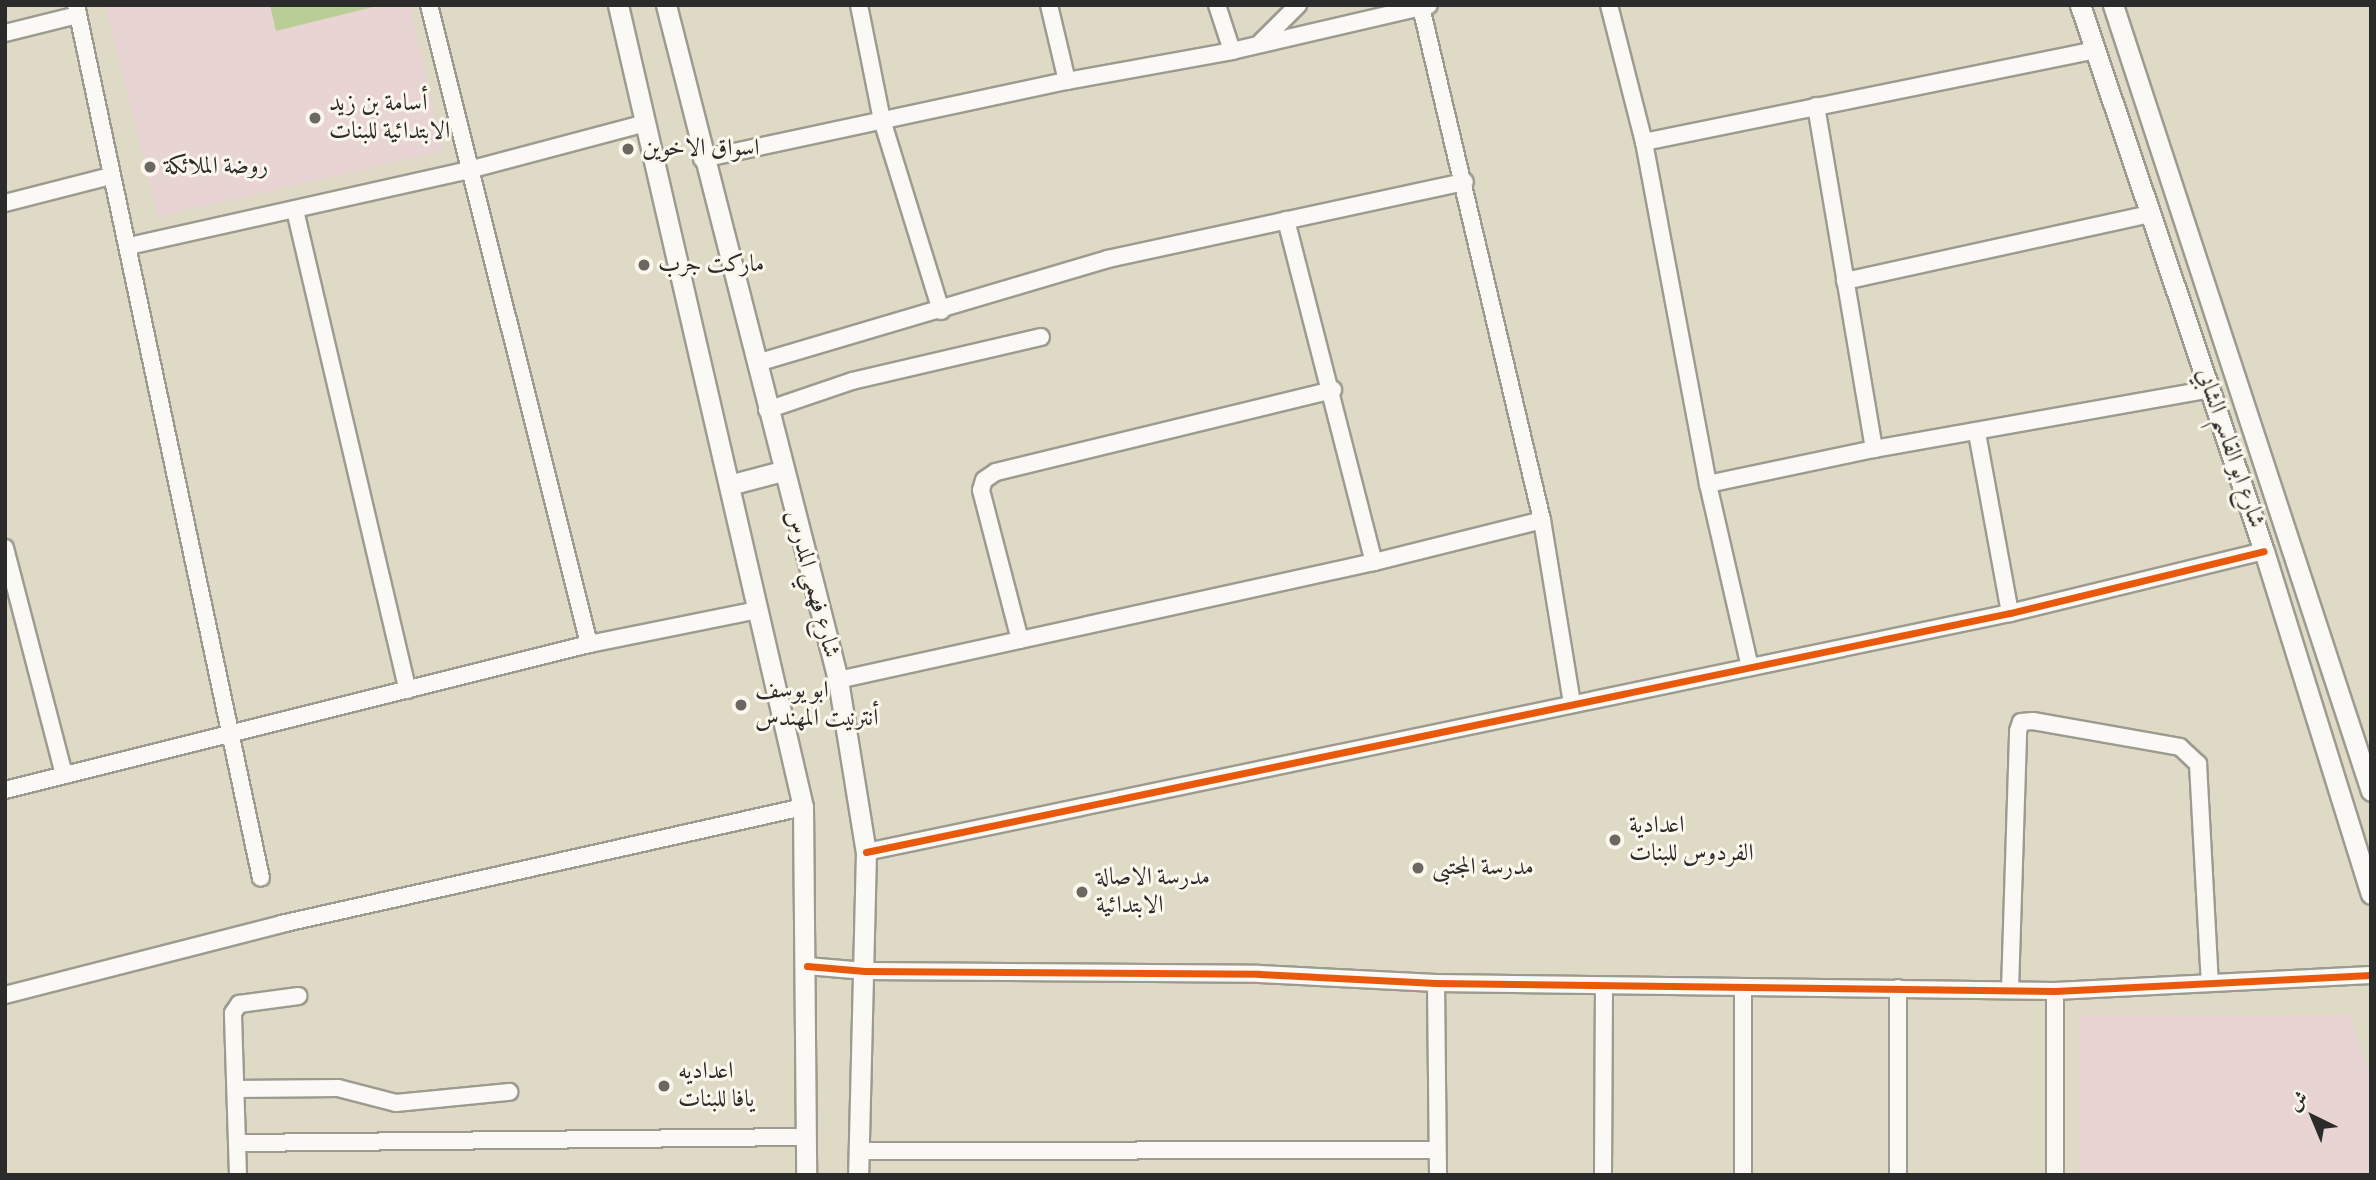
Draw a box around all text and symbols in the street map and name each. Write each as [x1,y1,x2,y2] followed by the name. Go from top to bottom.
[329,90,450,146] place label: أسامة بن زيد الابتدائية للبنات
[307,110,323,126] marker: أسامة بن زيد الابتدائية للبنات
[642,135,760,163] place label: اسواق الاخوين
[620,141,636,157] marker: اسواق الاخوين
[164,153,268,181] place label: روضة الملائكة
[142,159,158,175] marker: روضة الملائكة
[658,251,764,279] place label: ماركت جرب
[636,257,652,273] marker: ماركت جرب
[2189,364,2271,532] street label: شارع ابو القاسم الشابي
[778,507,846,661] street label: شارع فهمي المدرس
[755,677,879,733] place label: ابو يوسف أنترنيت المهندس
[733,697,749,713] marker: ابو يوسف أنترنيت المهندس
[1629,812,1754,868] place label: اعدادية الفردوس للبنات
[1607,832,1623,848] marker: اعدادية الفردوس للبنات
[1432,854,1534,882] place label: مدرسة المجتبى
[1410,860,1426,876] marker: مدرسة المجتبى
[1096,864,1210,920] place label: مدرسة الاصالة الابتدائية
[1074,884,1090,900] marker: مدرسة الاصالة الابتدائية
[678,1058,754,1114] place label: اعداديه يافا للبنات
[656,1078,672,1094] marker: اعداديه يافا للبنات
[2278,1082,2348,1152] north arrow
[2284,1086,2313,1116] text: ش

